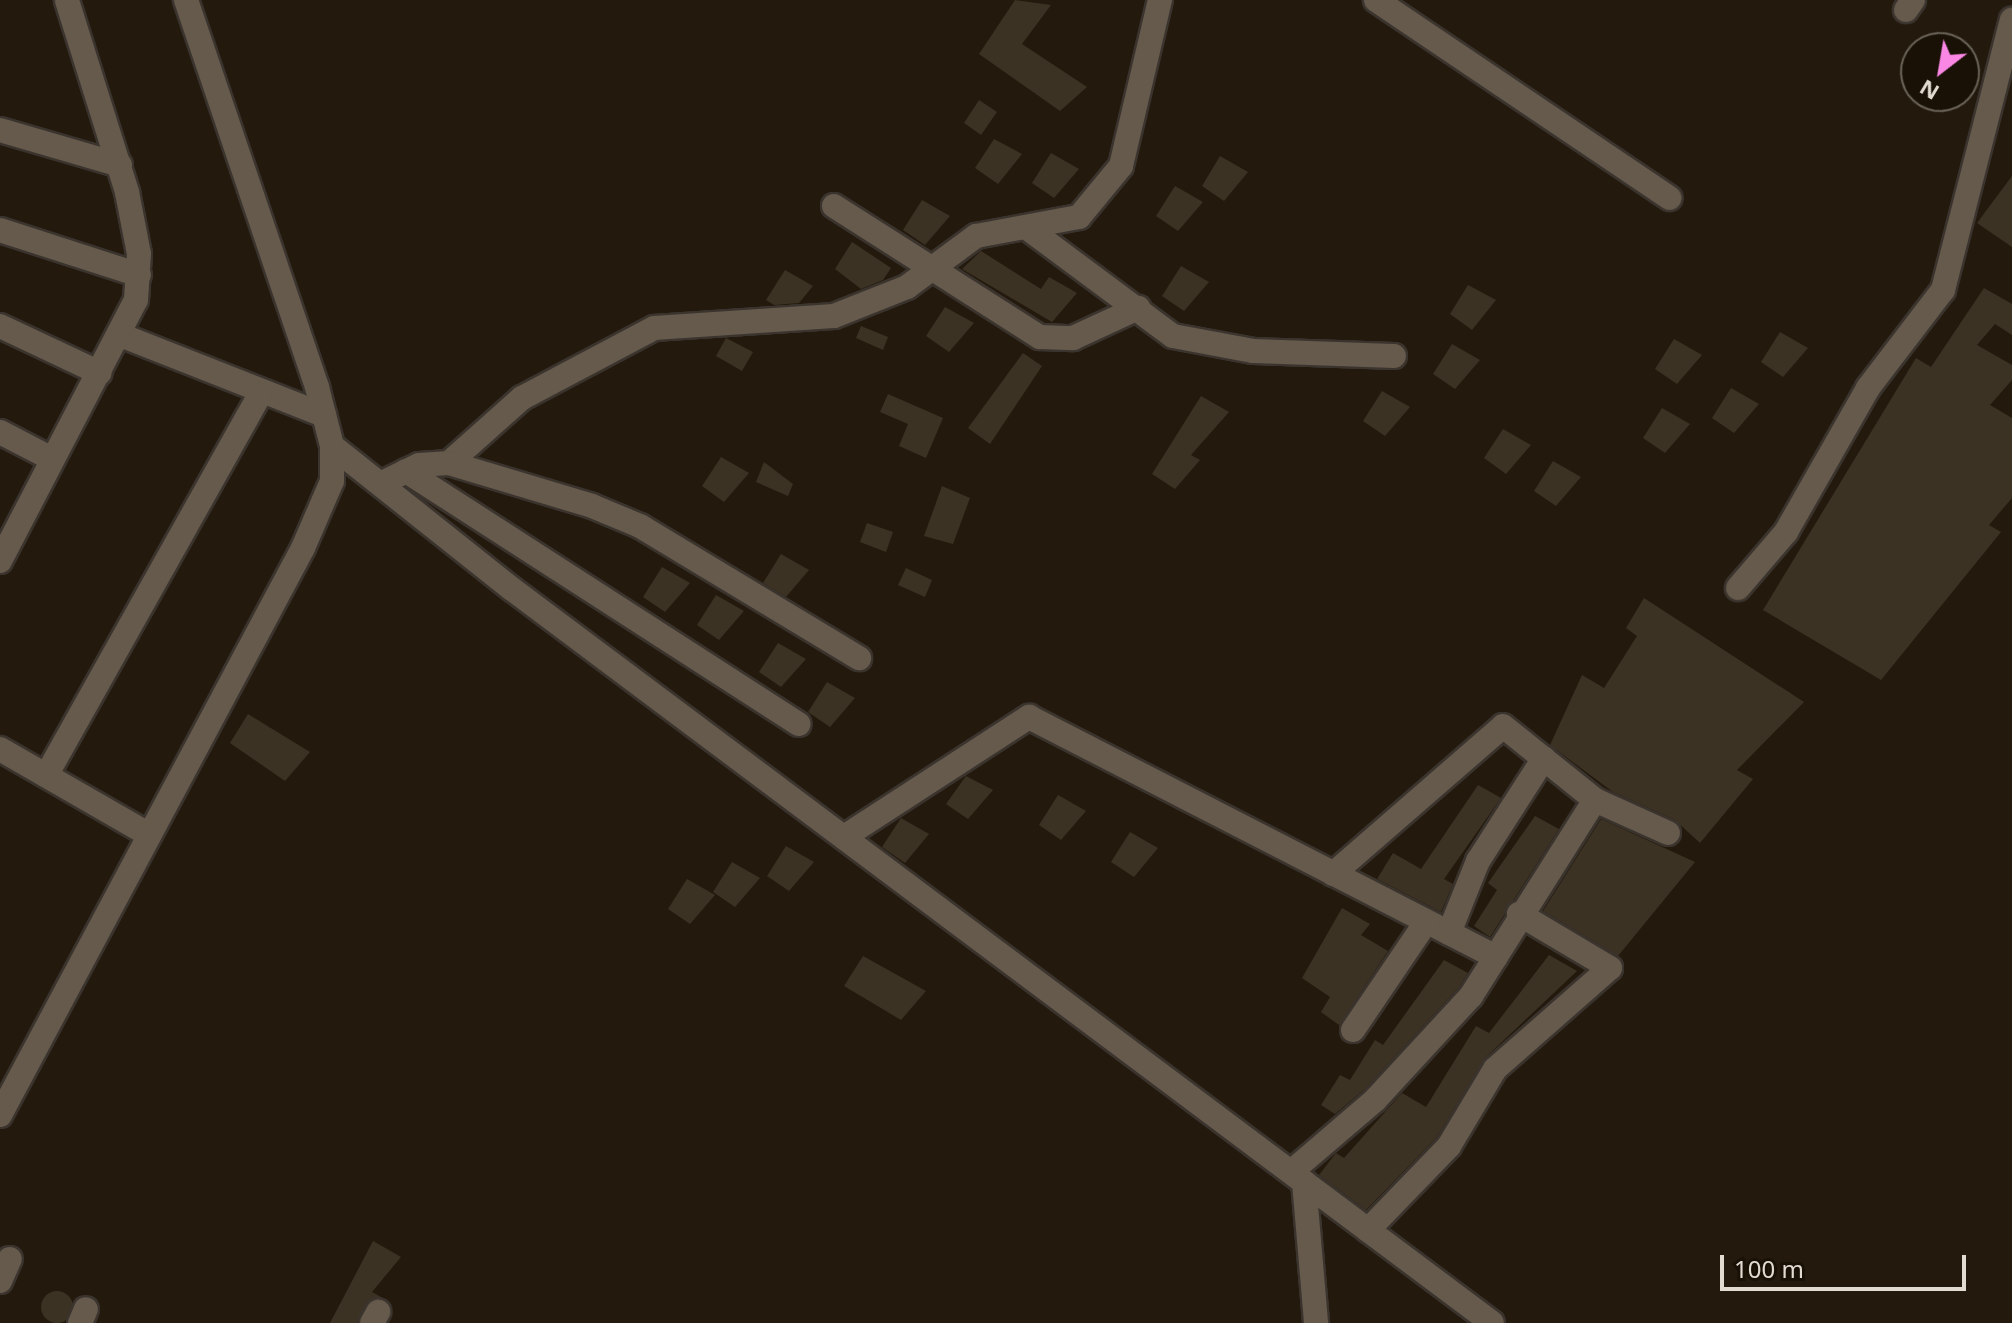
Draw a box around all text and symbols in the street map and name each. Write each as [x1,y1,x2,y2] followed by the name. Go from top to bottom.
[1900,32,1980,112] north arrow
[1913,73,1944,108] text: N
[1724,1239,1970,1289] scale bar
[1734,1252,1804,1285] text: 100 m

